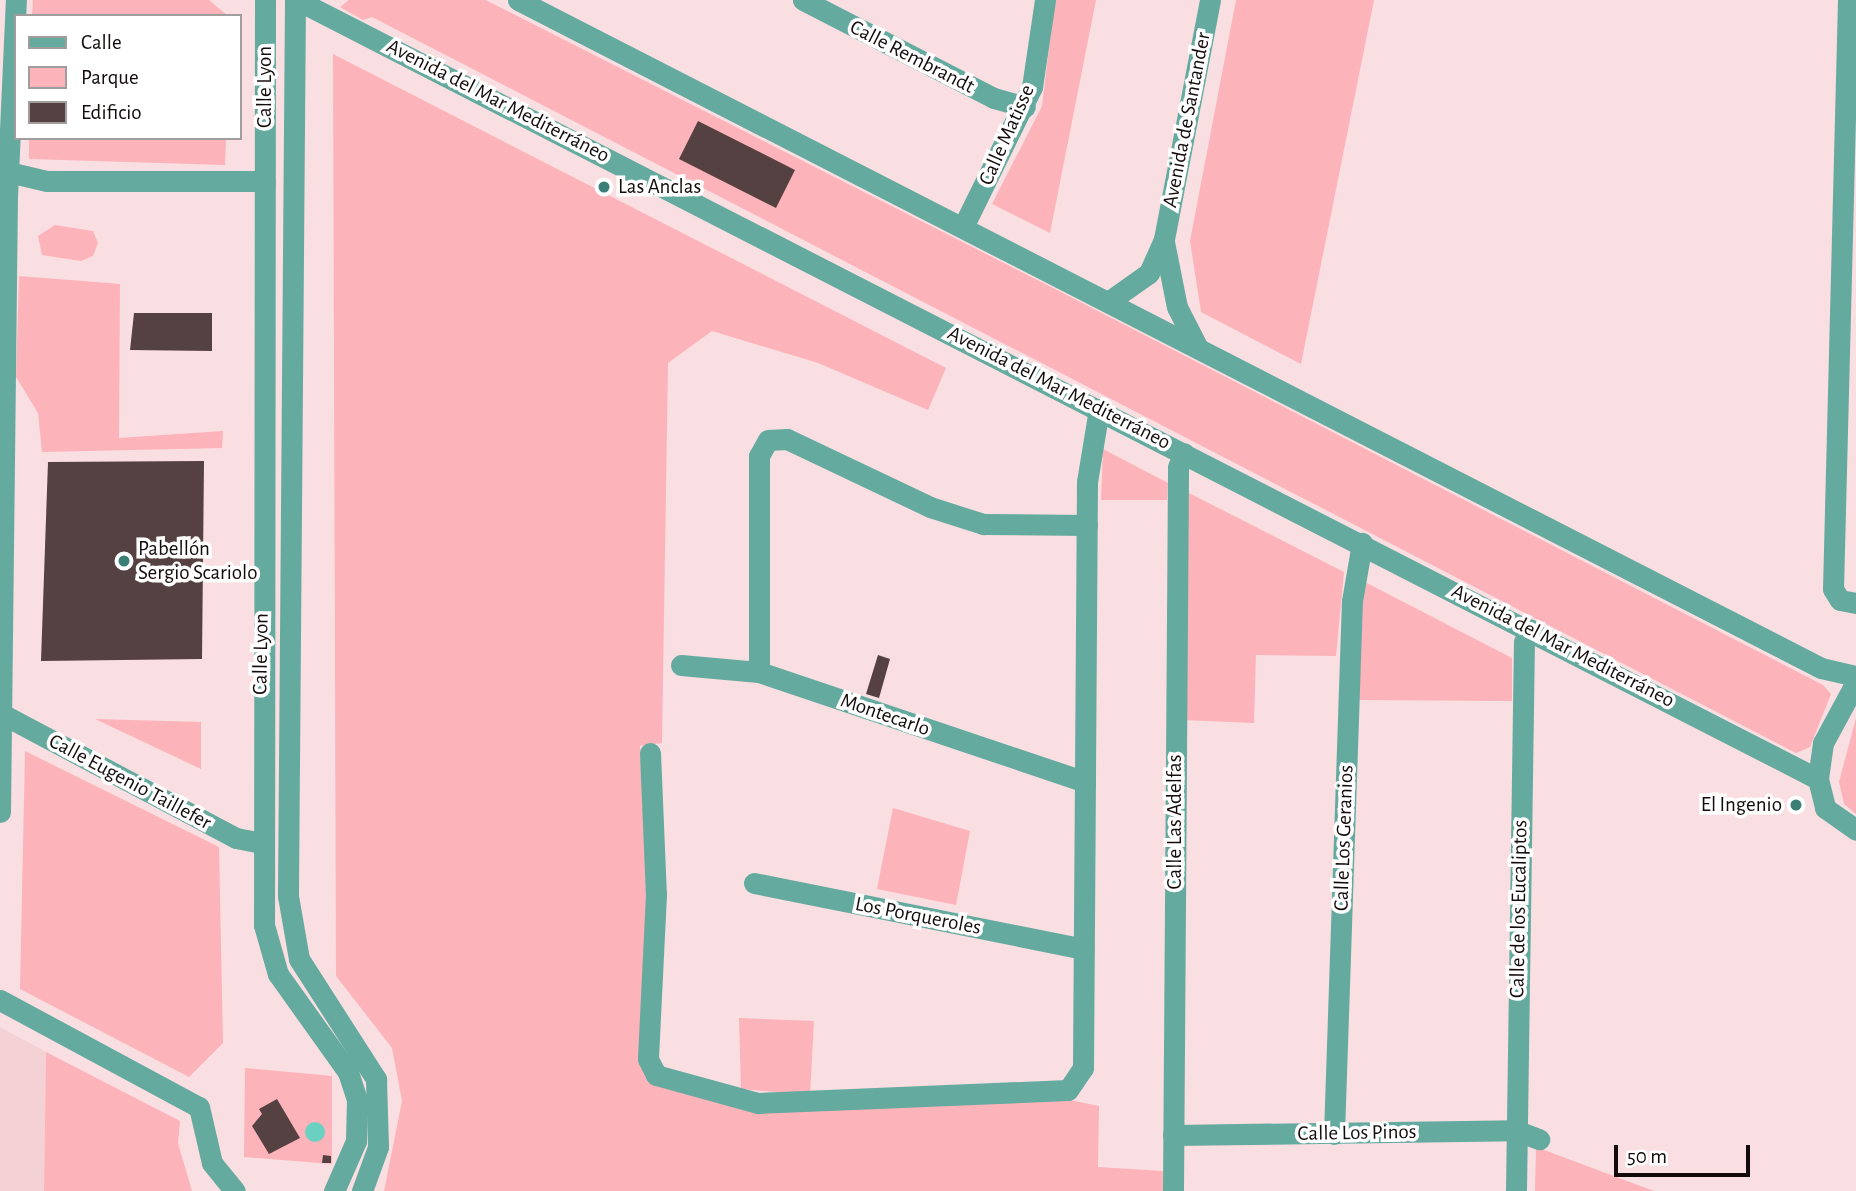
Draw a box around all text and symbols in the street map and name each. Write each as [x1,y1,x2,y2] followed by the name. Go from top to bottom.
[14,14,242,140] legend
[845,15,979,99] street label: Calle Rembrandt
[1158,30,1216,210] street label: Avenida de Santander
[81,32,122,53] text: Calle
[382,34,614,168] street label: Avenida del Mar Mediterráneo
[252,46,278,128] street label: Calle Lyon
[81,67,139,88] text: Parque
[974,81,1040,189] street label: Calle Matisse
[81,102,142,123] text: Edificio
[618,174,701,200] place label: Las Anclas
[596,179,612,195] marker: Las Anclas
[943,321,1175,455] street label: Avenida del Mar Mediterráneo
[138,536,258,586] place label: Pabellón Sergio Scariolo
[116,553,132,569] marker: Pabellón Sergio Scariolo
[1447,579,1679,713] street label: Avenida del Mar Mediterráneo
[248,613,274,695] street label: Calle Lyon
[837,688,933,742] street label: Montecarlo
[44,729,216,835] street label: Calle Eugenio Taillefer
[1162,755,1188,889] street label: Calle Las Adelfas
[1329,765,1359,911] street label: Calle Los Geranios
[1701,792,1782,818] place label: El Ingenio
[1788,797,1804,813] marker: El Ingenio
[1505,820,1533,998] street label: Calle de los Eucaliptos
[853,891,983,941] street label: Los Porqueroles
[1297,1119,1417,1147] street label: Calle Los Pinos
[1618,1132,1755,1176] scale bar
[1627,1146,1667,1167] text: 50 m

